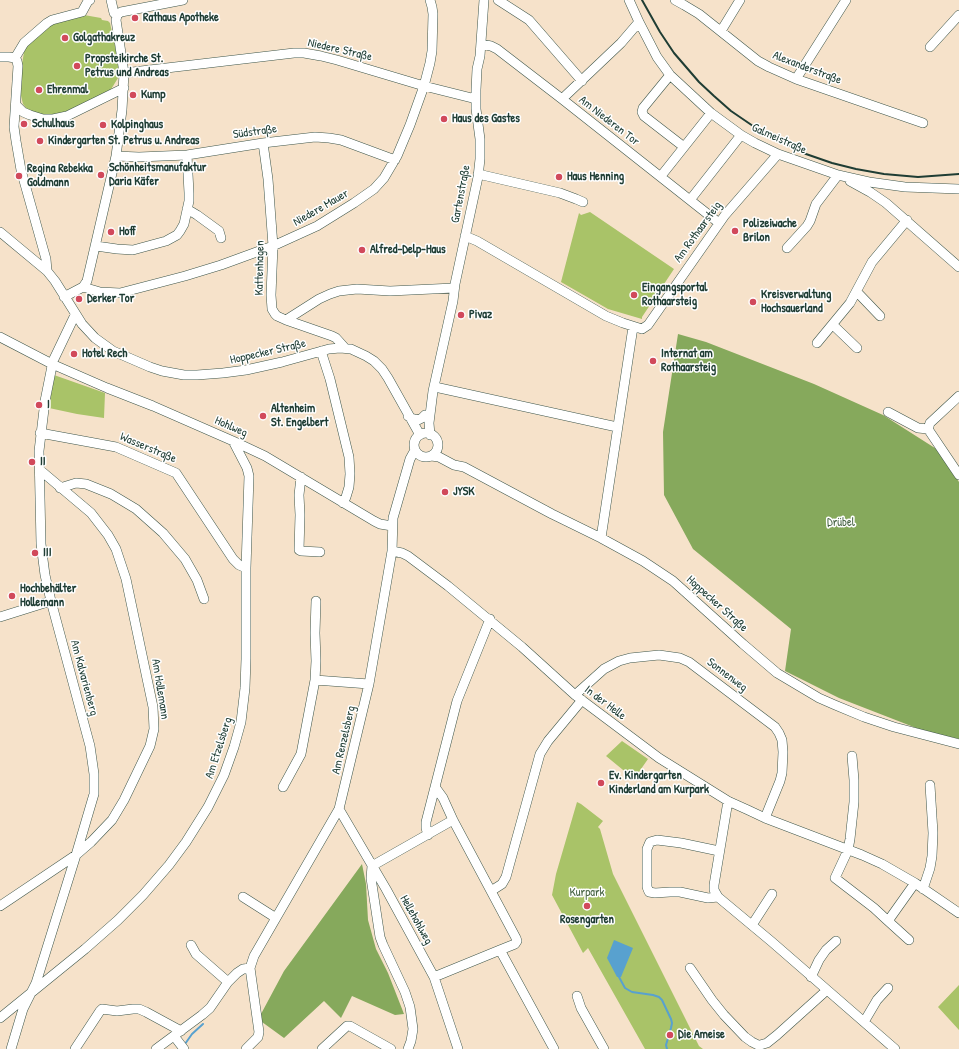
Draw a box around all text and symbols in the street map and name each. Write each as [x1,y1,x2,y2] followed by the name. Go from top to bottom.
[143,11,219,25] place label: Rathaus Apotheke
[130,13,140,23] marker: Rathaus Apotheke
[73,31,135,45] place label: Golgathakreuz
[60,33,70,43] marker: Golgathakreuz
[306,36,374,64] street label: Niedere Straße
[771,48,843,88] street label: Alexanderstraße
[85,52,169,80] place label: Propsteikirche St. Petrus und Andreas
[72,61,82,71] marker: Propsteikirche St. Petrus und Andreas
[47,83,88,97] place label: Ehrenmal
[34,85,44,95] marker: Ehrenmal
[141,88,165,102] place label: Kump
[128,90,138,100] marker: Kump
[576,93,642,149] street label: Am Niederen Tor
[452,112,520,126] place label: Haus des Gastes
[439,114,449,124] marker: Haus des Gastes
[32,117,74,131] place label: Schulhaus
[111,118,163,132] place label: Kolpinghaus
[19,119,29,129] marker: Schulhaus
[98,120,108,130] marker: Kolpinghaus
[749,121,809,157] street label: Galmeistraße
[232,122,278,142] street label: Südstraße
[48,134,199,148] place label: Kindergarten St. Petrus u. Andreas
[35,136,45,146] marker: Kindergarten St. Petrus u. Andreas
[109,161,206,189] place label: Schönheitsmanufaktur Daria Käfer
[27,162,93,190] place label: Regina Rebekka Goldmann
[448,164,474,224] street label: Gartenstraße
[96,170,106,180] marker: Schönheitsmanufaktur Daria Käfer
[567,170,624,184] place label: Haus Henning
[14,171,24,181] marker: Regina Rebekka Goldmann
[554,172,564,182] marker: Haus Henning
[291,186,351,230] street label: Niedere Mauer
[671,199,725,265] street label: Am Rothaarsteig
[743,217,797,245] place label: Polizeiwache Brilon
[119,225,136,239] place label: Hoff
[730,226,740,236] marker: Polizeiwache Brilon
[106,227,116,237] marker: Hoff
[252,241,268,295] street label: Kattenhagen
[370,243,446,257] place label: Alfred-Delp-Haus
[357,245,367,255] marker: Alfred-Delp-Haus
[642,281,707,309] place label: Eingangsportal Rothaarsteig
[761,288,831,316] place label: Kreisverwaltung Hochsauerland
[629,290,639,300] marker: Eingangsportal Rothaarsteig
[87,292,134,306] place label: Derker Tor
[74,294,84,304] marker: Derker Tor
[748,297,758,307] marker: Kreisverwaltung Hochsauerland
[469,308,492,322] place label: Pivaz
[456,310,466,320] marker: Pivaz
[229,336,307,368] street label: Hoppecker Straße
[82,347,127,361] place label: Hotel Rech
[661,347,716,375] place label: Internat am Rothaarsteig
[69,349,79,359] marker: Hotel Rech
[648,356,658,366] marker: Internat am Rothaarsteig
[47,398,50,412] place label: I
[34,400,44,410] marker: I
[271,402,328,430] place label: Altenheim St. Engelbert
[258,411,268,421] marker: Altenheim St. Engelbert
[212,413,250,441] street label: Hohlweg
[118,430,178,466] street label: Wasserstraße
[40,455,46,469] place label: II
[27,457,37,467] marker: II
[453,485,475,499] place label: JYSK
[440,487,450,497] marker: JYSK
[827,516,855,530] park label: Drübel
[43,546,51,560] place label: III
[30,548,40,558] marker: III
[683,573,751,635] street label: Hoppecker Straße
[20,582,76,610] place label: Hochbehälter Hollemann
[7,591,17,601] marker: Hochbehälter Hollemann
[67,639,101,717] street label: Am Kalvarienberg
[704,655,750,695] street label: Sonnenweg
[148,658,172,720] street label: Am Hollemann
[581,683,629,723] street label: In der Helle
[329,704,359,776] street label: Am Renzelsberg
[202,716,236,780] street label: Am Etzelsberg
[609,769,709,797] place label: Ev. Kindergarten Kinderland am Kurpark
[596,778,606,788] marker: Ev. Kindergarten Kinderland am Kurpark
[569,886,605,900] park label: Kurpark
[397,893,435,947] street label: Hellehohlweg
[582,901,592,911] marker: Rosengarten
[560,913,614,927] place label: Rosengarten
[678,1028,725,1042] place label: Die Ameise
[665,1030,675,1040] marker: Die Ameise

